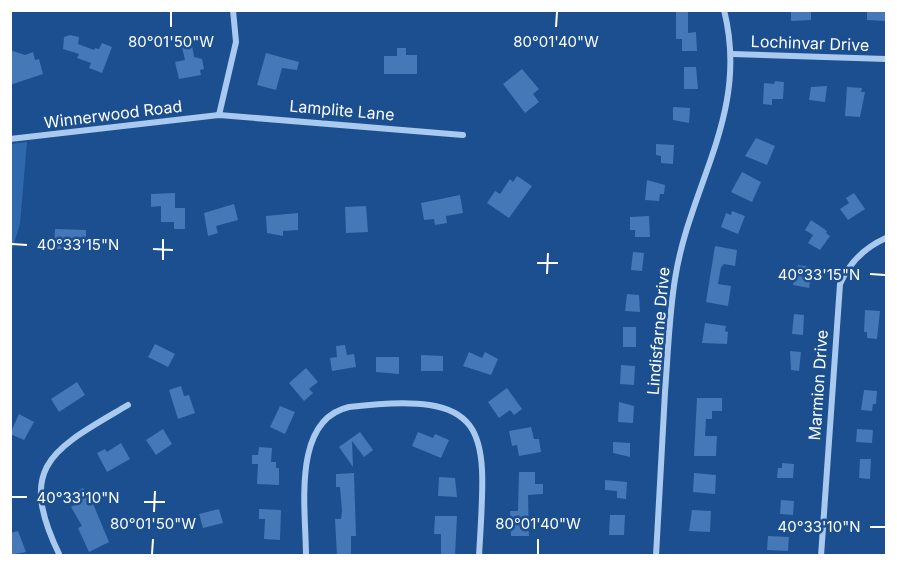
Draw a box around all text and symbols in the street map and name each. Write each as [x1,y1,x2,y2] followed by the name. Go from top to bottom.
[750,31,870,55] street label: Lochinvar Drive
[128,32,214,51] text: 80°01'50"W
[513,32,599,51] text: 80°01'40"W
[289,95,395,125] street label: Lamplite Lane
[43,96,183,132] street label: Winnerwood Road
[37,235,119,254] text: 40°33'15"N
[778,265,860,284] text: 40°33'15"N
[642,266,674,396] street label: Lindisfarne Drive
[804,329,832,441] street label: Marmion Drive
[37,488,119,507] text: 40°33'10"N
[110,514,196,533] text: 80°01'50"W
[495,514,581,533] text: 80°01'40"W
[778,517,860,536] text: 40°33'10"N

